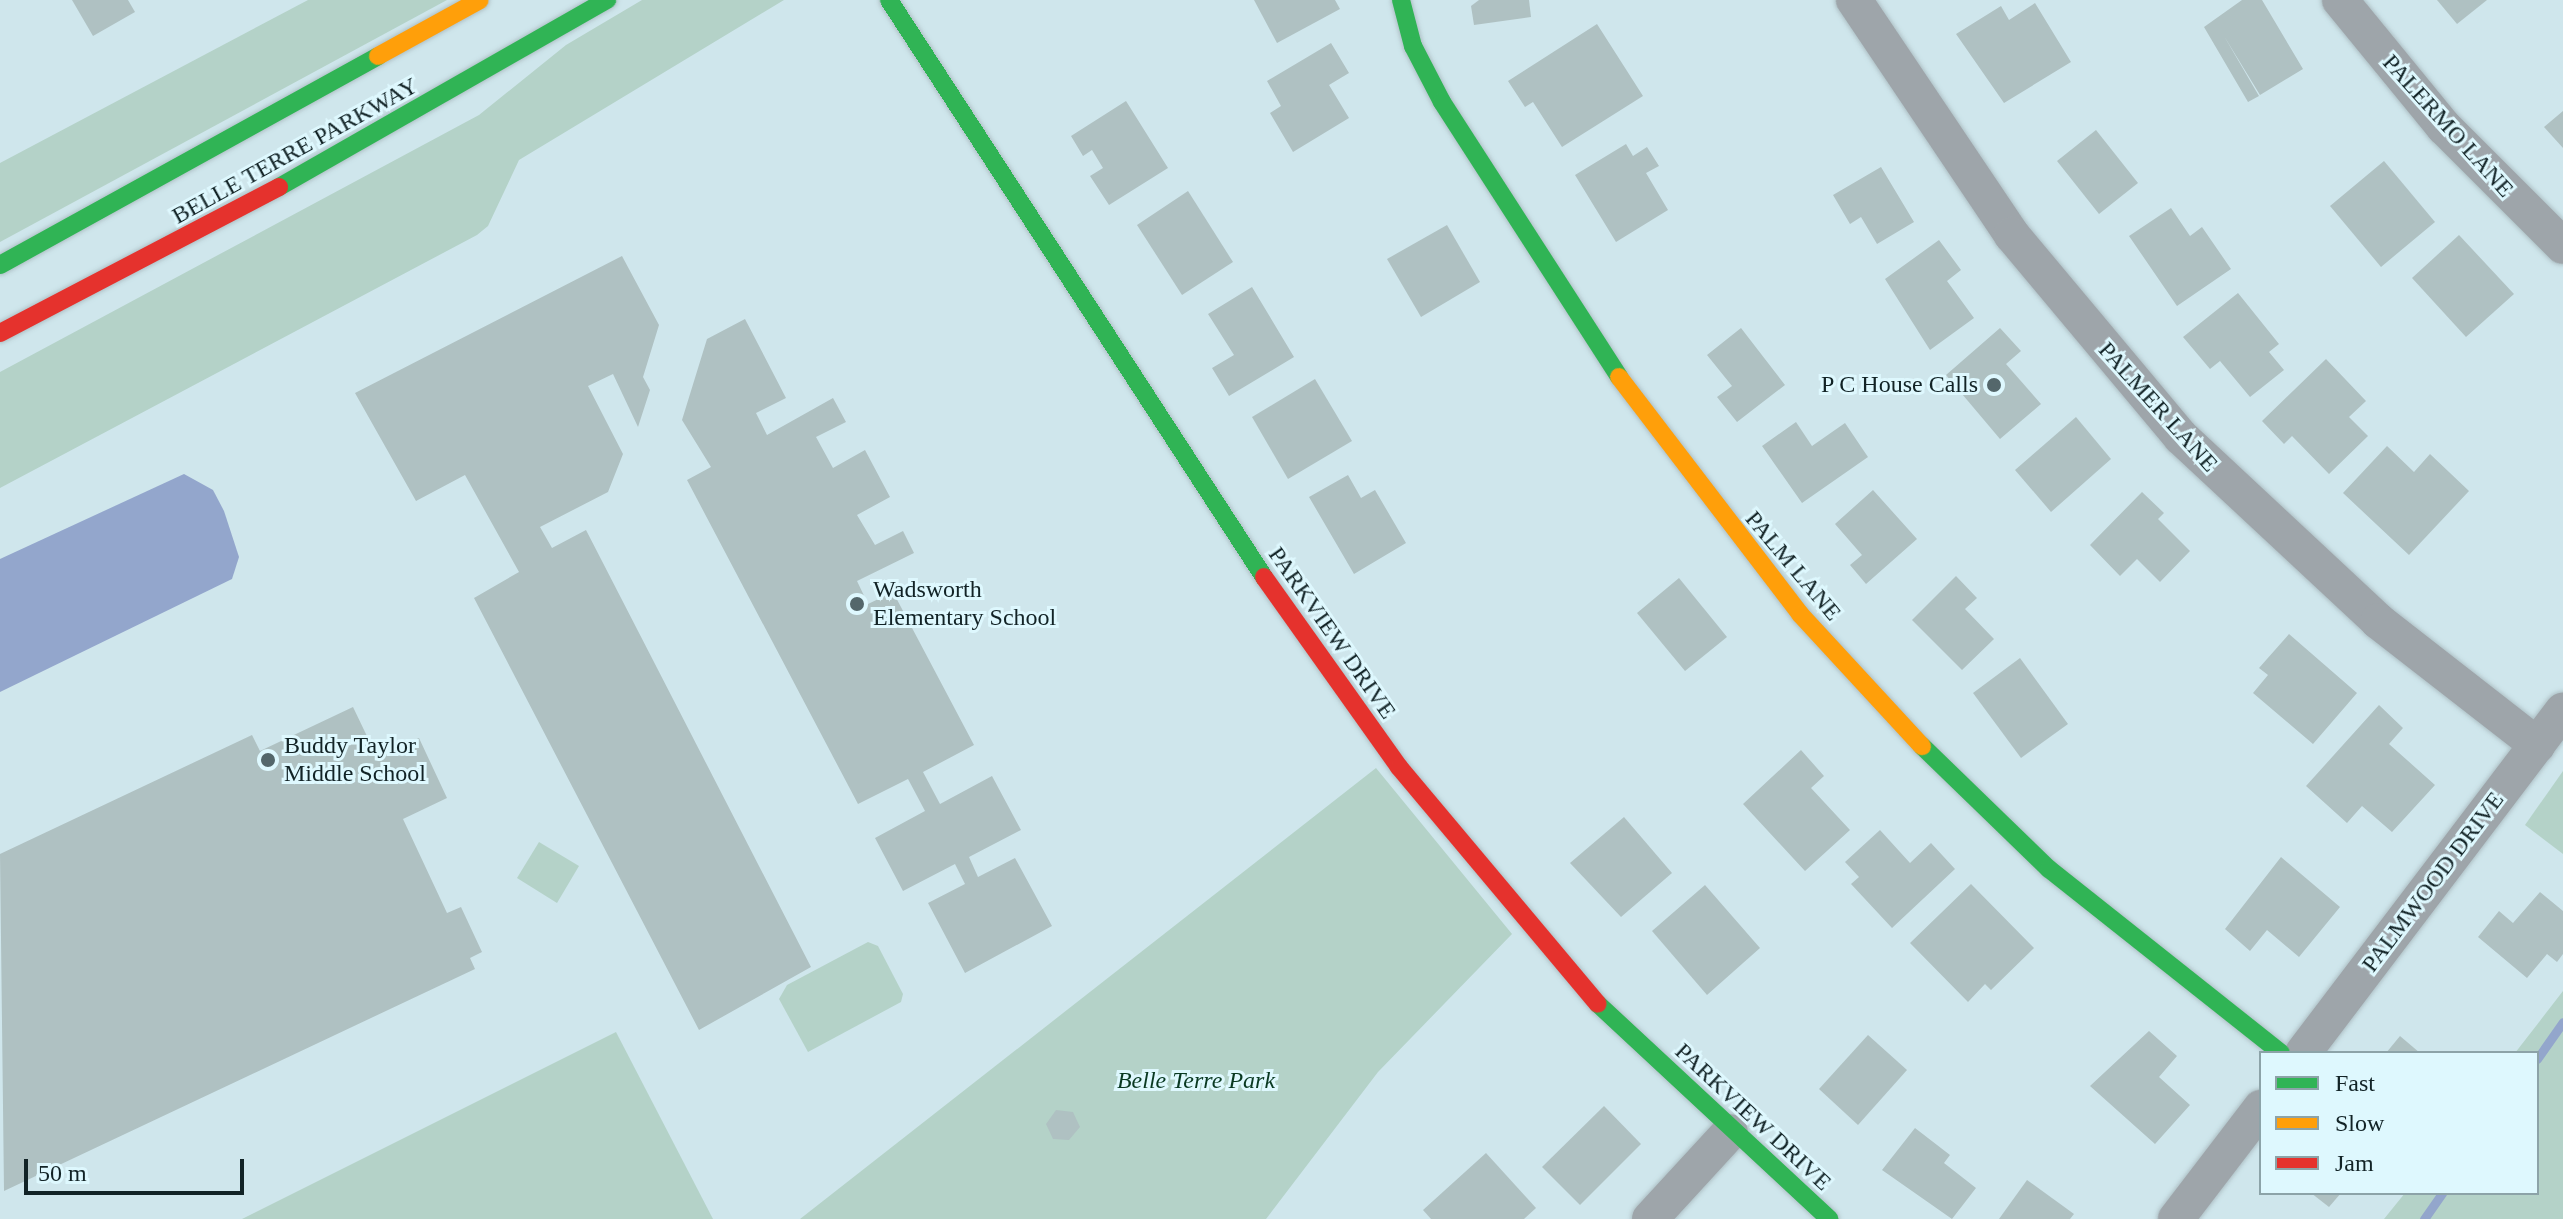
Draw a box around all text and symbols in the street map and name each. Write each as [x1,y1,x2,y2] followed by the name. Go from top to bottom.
[2376,49,2520,203] street label: PALERMO LANE
[167,71,423,231] street label: BELLE TERRE PARKWAY
[2092,336,2224,478] street label: PALMER LANE
[1820,371,1978,399] place label: P C House Calls
[1985,376,2003,394] marker: P C House Calls
[1739,505,1847,627] street label: PALM LANE
[1262,541,1402,725] street label: PARKVIEW DRIVE
[873,576,1056,632] place label: Wadsworth Elementary School
[848,595,866,613] marker: Wadsworth Elementary School
[284,732,426,788] place label: Buddy Taylor Middle School
[259,751,277,769] marker: Buddy Taylor Middle School
[2356,786,2510,978] street label: PALMWOOD DRIVE
[1669,1037,1837,1197] street label: PARKVIEW DRIVE
[2259,1051,2539,1195] legend
[1117,1067,1275,1095] park label: Belle Terre Park
[2335,1070,2375,1096] text: Fast
[2335,1110,2384,1136] text: Slow
[28,1143,248,1193] scale bar
[2335,1150,2374,1176] text: Jam
[38,1160,87,1186] text: 50 m

